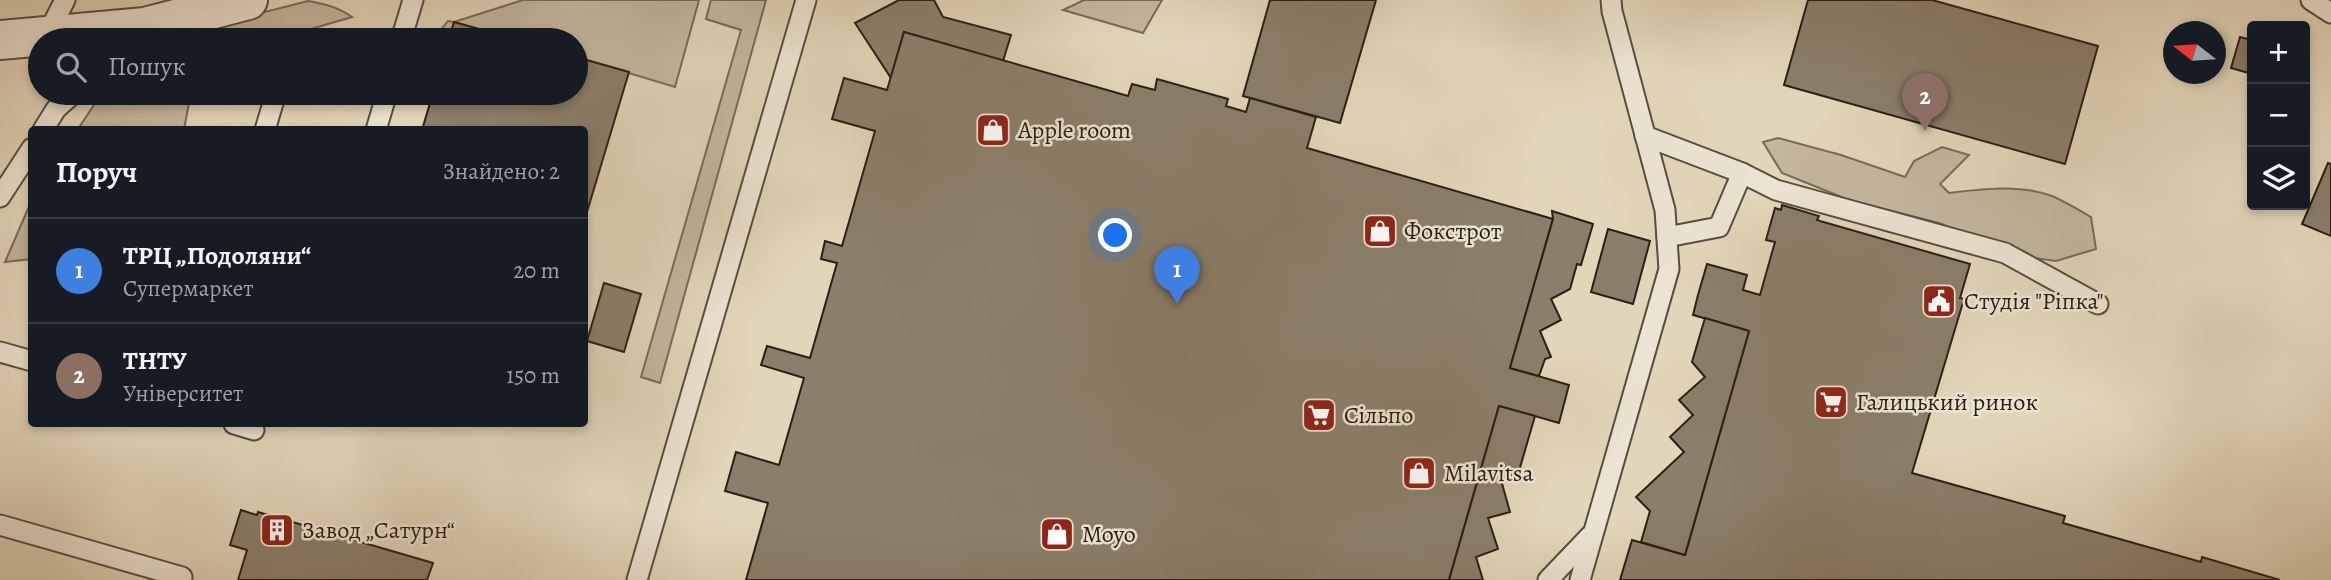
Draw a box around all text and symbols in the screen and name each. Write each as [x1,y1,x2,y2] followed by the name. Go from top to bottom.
[2163,21,2226,84] north arrow
[2247,21,2310,210] map controls
[2247,21,2310,84] button: +
[28,28,588,105] search box
[52,48,90,86] icon: search
[108,49,186,84] text: Пошук
[1902,73,1948,131] pin: 2
[2247,84,2310,147] button: −
[974,111,1012,149] shop icon: Apple room
[1017,114,1131,146] place label: Apple room
[2247,147,2310,210] button: layers
[56,152,137,192] text: Поруч
[443,156,560,187] text: Знайдено: 2
[1361,212,1399,250] shop icon: Фокстрот
[1404,215,1502,247] place label: Фокстрот
[1098,218,1132,252] your location
[123,238,311,273] text: ТРЦ „Подоляни“
[1154,246,1200,304] pin: 1
[75,255,83,286] text: 1
[513,255,560,286] text: 20 m
[123,273,254,304] text: Супермаркет
[1920,282,1958,320] public building icon: Студія "Ріпка"
[1964,285,2104,317] place label: Студія "Ріпка"
[123,343,187,378] text: ТНТУ
[73,360,85,391] text: 2
[506,360,560,391] text: 150 m
[123,378,243,409] text: Університет
[1812,383,1850,421] supermarket icon: Галицький ринок
[1856,386,2038,418] place label: Галицький ринок
[1300,396,1338,434] supermarket icon: Сільпо
[1344,399,1414,431] place label: Сільпо
[1400,454,1438,492] shop icon: Milavitsa
[1444,457,1534,489] place label: Milavitsa
[258,511,296,549] building icon: Завод „Сатурн“
[302,514,455,546] place label: Завод „Сатурн“
[1038,515,1076,553] shop icon: Moyo
[1082,518,1136,550] place label: Moyo

